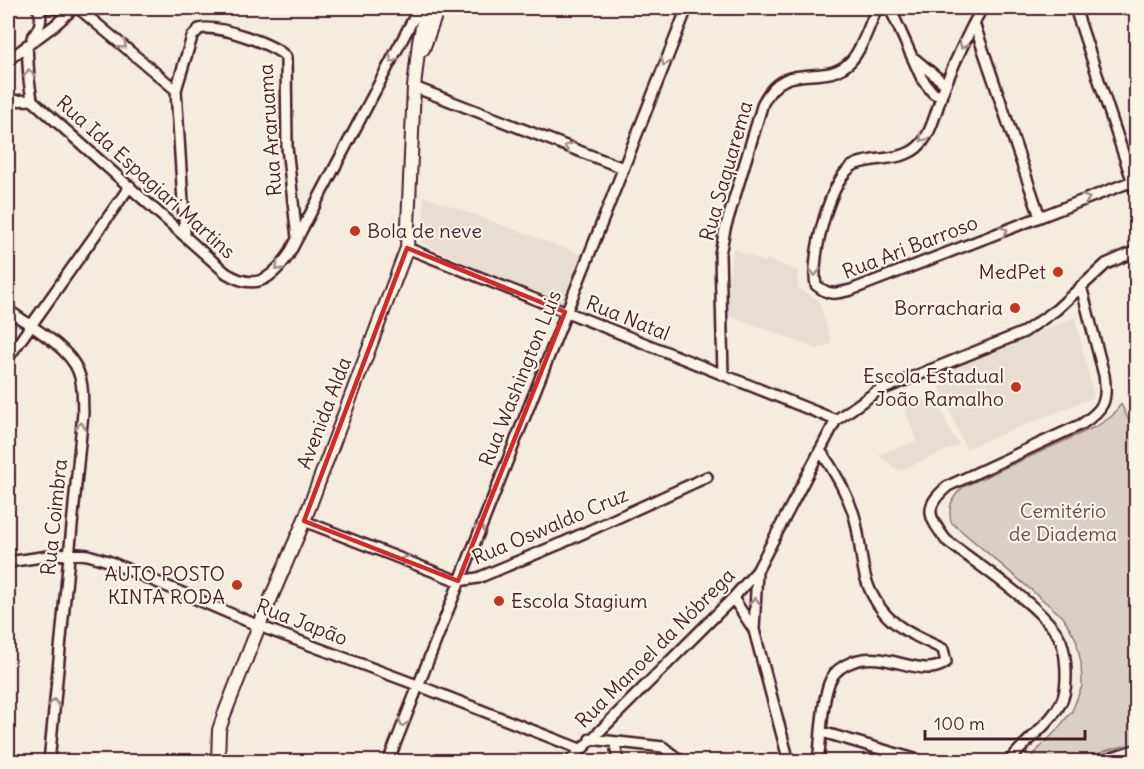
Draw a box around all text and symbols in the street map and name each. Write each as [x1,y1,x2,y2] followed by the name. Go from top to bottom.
[116,38,127,49] one-way arrow
[958,39,970,50] one-way arrow
[388,53,400,64] one-way arrow
[660,56,672,67] one-way arrow
[252,63,287,197] street label: Rua Araruama
[22,68,35,77] one-way arrow
[52,90,241,264] street label: Rua Ida Espagiari Martins
[694,98,757,244] street label: Rua Saquarema
[919,131,930,142] one-way arrow
[563,142,574,154] one-way arrow
[1080,194,1091,206] one-way arrow
[839,209,981,284] street label: Rua Ari Barroso
[367,218,482,243] place label: Bola de neve
[348,224,362,238] marker: Bola de neve
[998,226,1009,238] one-way arrow
[275,259,286,270] one-way arrow
[979,259,1046,284] place label: MedPet
[1051,265,1065,279] marker: MedPet
[809,268,821,277] one-way arrow
[473,286,566,469] street label: Rua Washington Luis
[583,289,674,346] street label: Rua Natal
[894,295,1003,320] place label: Borracharia
[1008,301,1022,315] marker: Borracharia
[291,353,356,472] street label: Avenida Alda
[863,363,1004,411] place label: Escola Estadual João Ramalho
[1009,380,1023,394] marker: Escola Estadual João Ramalho
[75,421,87,430] one-way arrow
[35,457,72,576] street label: Rua Coimbra
[468,481,631,570] street label: Rua Oswaldo Cruz
[1009,498,1117,546] park label: Cemitério de Diadema
[472,522,485,533] one-way arrow
[399,555,410,567] one-way arrow
[104,561,225,609] place label: AUTO POSTO KINTA RODA
[570,563,740,733] street label: Rua Manoel da Nóbrega
[230,578,244,592] marker: AUTO POSTO KINTA RODA
[511,588,647,613] place label: Escola Stagium
[253,593,351,650] street label: Rua Japão
[492,594,506,608] marker: Escola Stagium
[749,596,762,605] one-way arrow
[47,699,60,708] one-way arrow
[925,703,1086,741] scale bar
[934,712,985,735] text: 100 m
[397,718,410,728] one-way arrow

